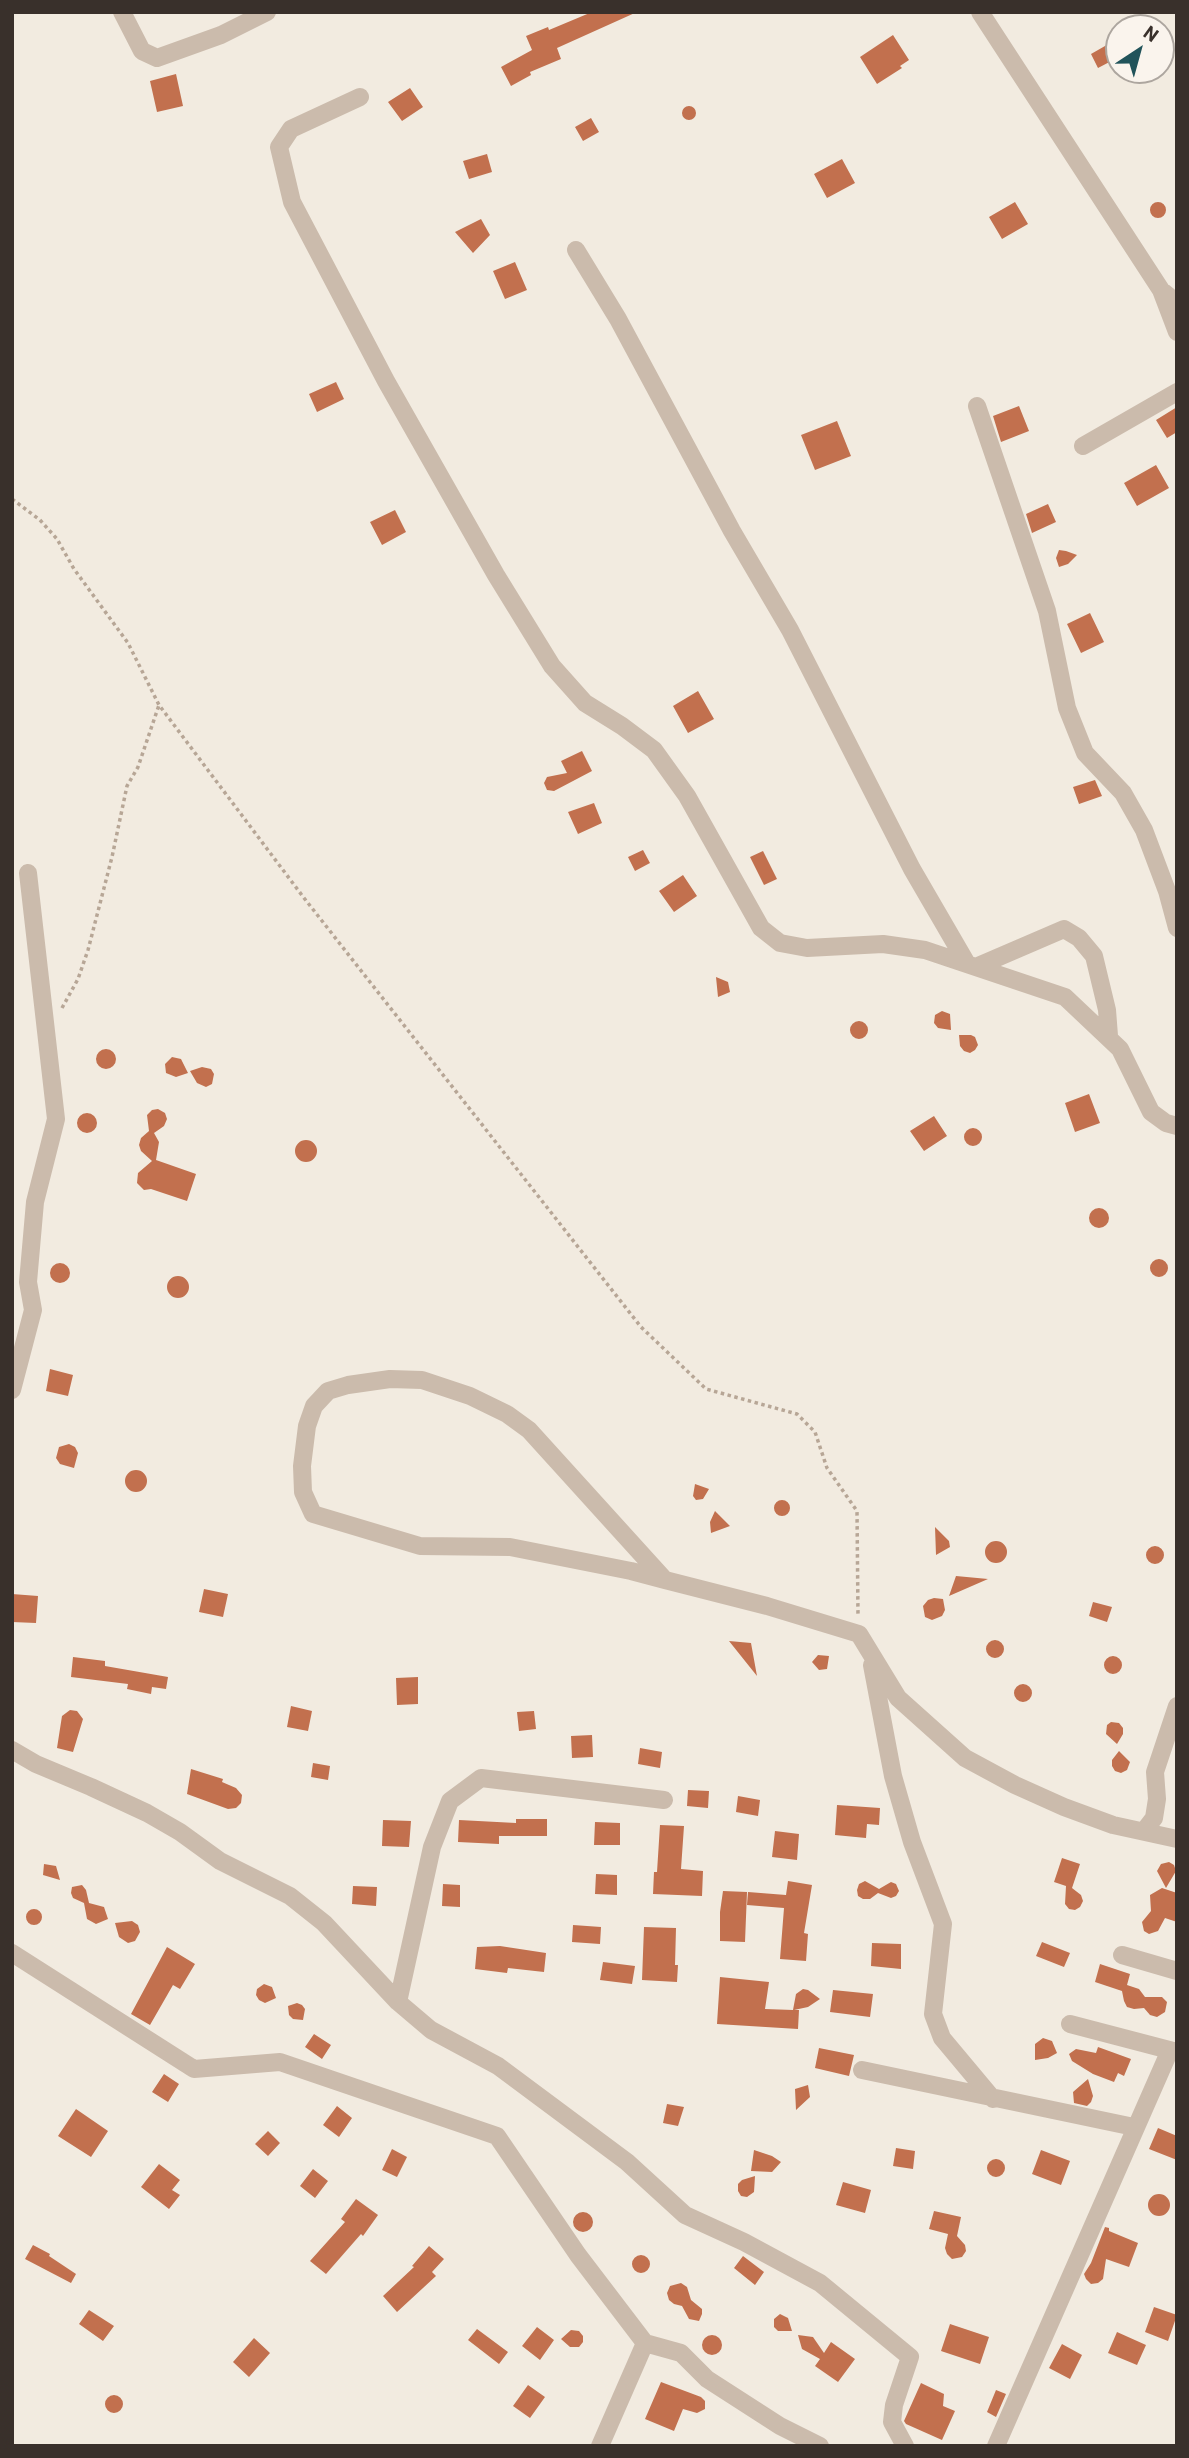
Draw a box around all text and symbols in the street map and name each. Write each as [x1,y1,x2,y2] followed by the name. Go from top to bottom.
[1105,14,1175,84] north arrow
[1140,20,1163,46] text: N

